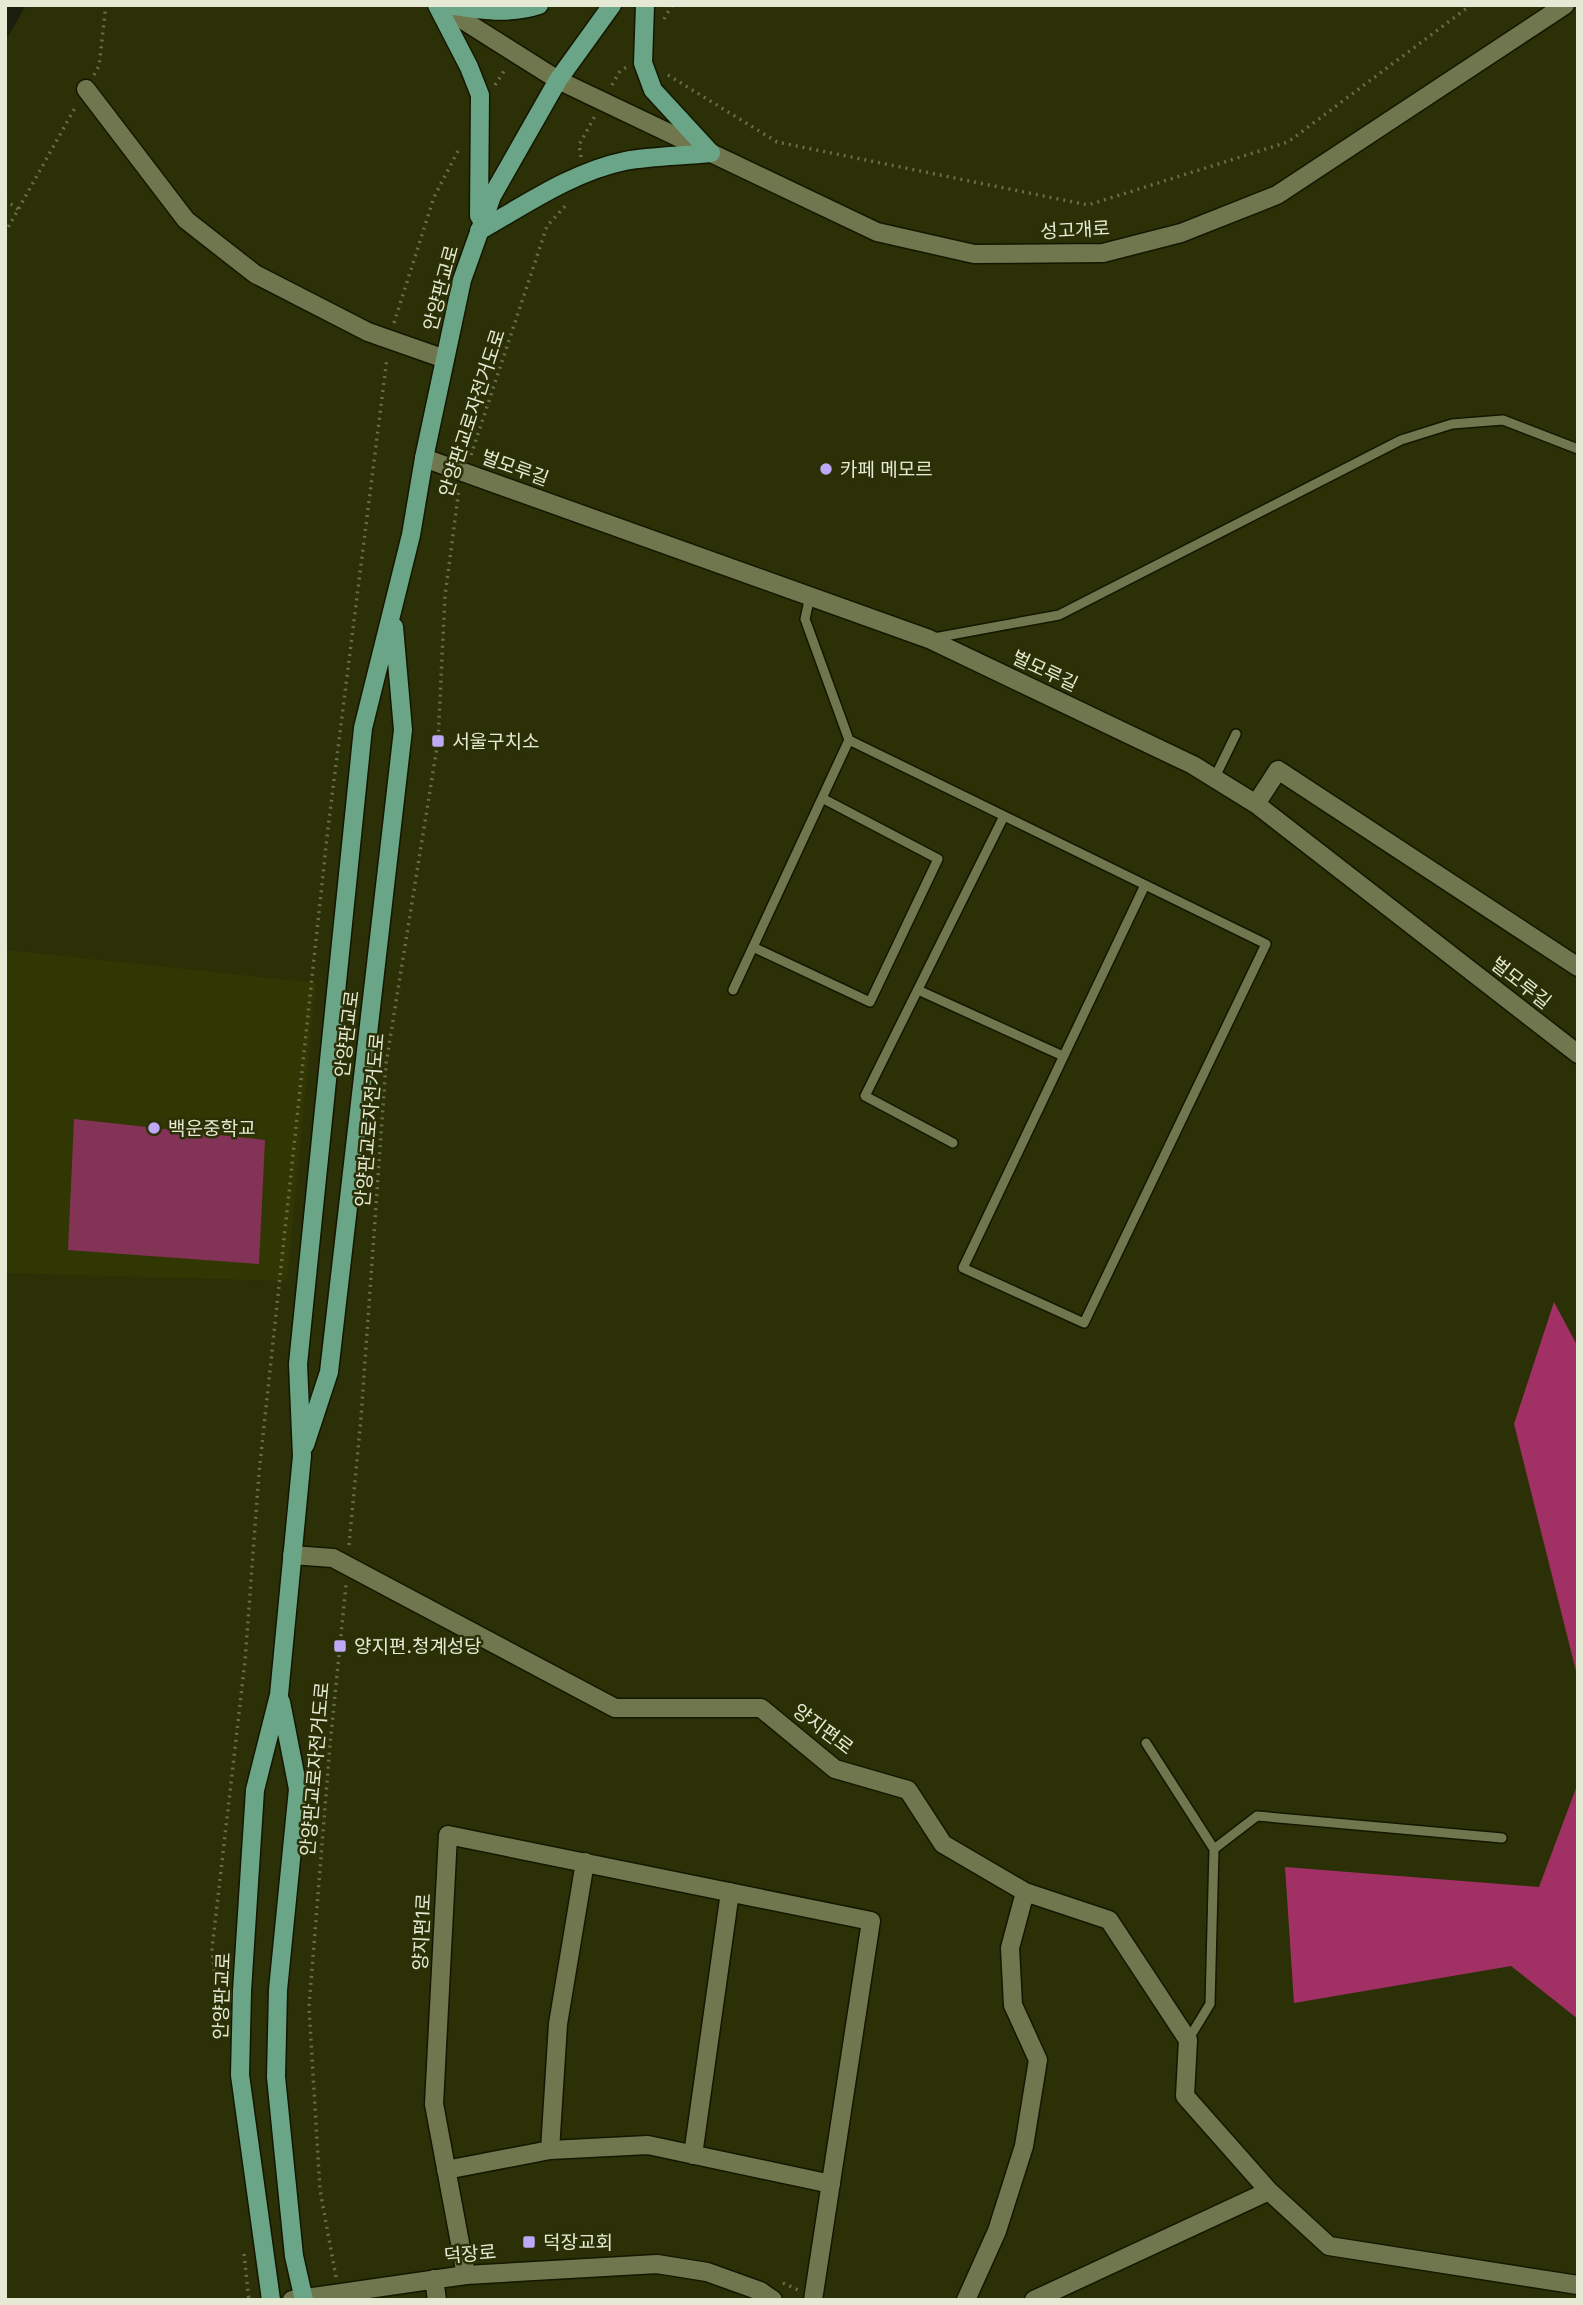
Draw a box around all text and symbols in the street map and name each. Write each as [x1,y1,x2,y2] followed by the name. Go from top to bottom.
[1039,217,1111,243] street label: 성고개로
[419,243,463,333] street label: 안양판교로
[434,326,510,500] street label: 안양판교로자전거도로
[478,445,552,491] street label: 벌모루길
[840,458,933,481] place label: 카페 메모르
[818,461,834,477] marker: 카페 메모르
[1008,646,1082,696] street label: 벌모루길
[452,730,539,753] place label: 서울구치소
[430,733,446,749] marker: 서울구치소
[1486,952,1556,1014] street label: 벌모루길
[330,989,364,1079] street label: 안양판교로
[351,1032,389,1208] street label: 안양판교로자전거도로
[168,1117,255,1140] place label: 백운중학교
[146,1120,162,1136] marker: 백운중학교
[354,1635,482,1658] place label: 양지편.청계성당
[332,1638,348,1654] marker: 양지편.청계성당
[296,1681,334,1857] street label: 안양판교로자전거도로
[788,1699,858,1759] street label: 양지편로
[408,1893,436,1971] street label: 양지편1로
[209,1952,235,2040] street label: 안양판교로
[543,2231,613,2254] place label: 덕장교회
[521,2234,537,2250] marker: 덕장교회
[443,2240,497,2268] street label: 덕장로

